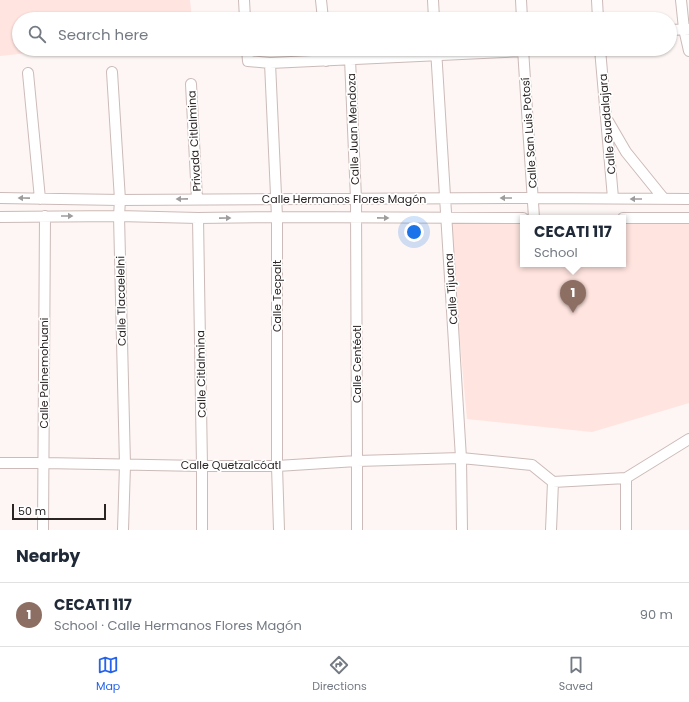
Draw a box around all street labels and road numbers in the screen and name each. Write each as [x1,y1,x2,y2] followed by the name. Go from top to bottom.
[343,73,363,185] street label: Calle Juan Mendoza
[595,73,619,175] street label: Calle Guadalajara
[517,77,541,189] street label: Calle San Luis Potosí
[183,90,205,192] street label: Privada Citlalmina
[262,191,426,207] street label: Calle Hermanos Flores Magón
[441,253,461,325] street label: Calle Tijuana
[112,256,130,346] street label: Calle Tlacaelelni
[269,260,285,332] street label: Calle Tecpalt
[36,317,52,429] street label: Calle Palnemohuani
[349,325,365,403] street label: Calle Centéotl
[192,330,210,418] street label: Calle Citlalmina
[181,457,281,473] street label: Calle Quetzalcóatl

